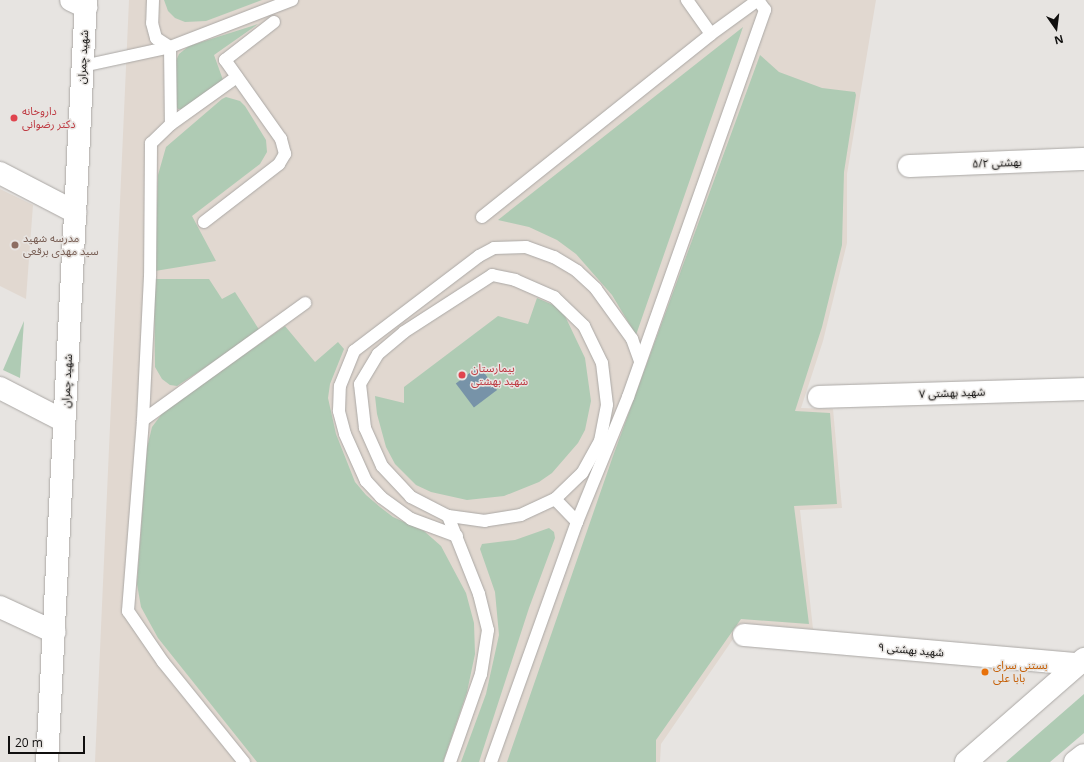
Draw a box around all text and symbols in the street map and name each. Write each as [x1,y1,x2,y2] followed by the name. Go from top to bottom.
[1036,8,1076,48] north arrow
[75,30,91,84] street label: شهید چمران
[1053,32,1065,48] text: N
[22,105,76,131] place label: داروخانه دکتر رضوانی
[9,113,19,123] marker: داروخانه دکتر رضوانی
[972,156,1022,170] street label: بهشتی ۵/۲
[23,232,99,258] place label: مدرسه شهید سید مهدی برقعی
[10,240,20,250] marker: مدرسه شهید سید مهدی برقعی
[59,354,75,408] street label: شهید چمران
[471,362,528,388] place label: بیمارستان شهید بهشتی
[456,369,468,381] marker: بیمارستان شهید بهشتی
[919,385,985,401] street label: شهید بهشتی ۷
[877,641,945,659] street label: شهید بهشتی ۹
[993,659,1048,685] place label: بستنی سرای بابا علی
[980,667,990,677] marker: بستنی سرای بابا علی
[10,728,87,754] scale bar
[15,734,43,751] text: 20 m

